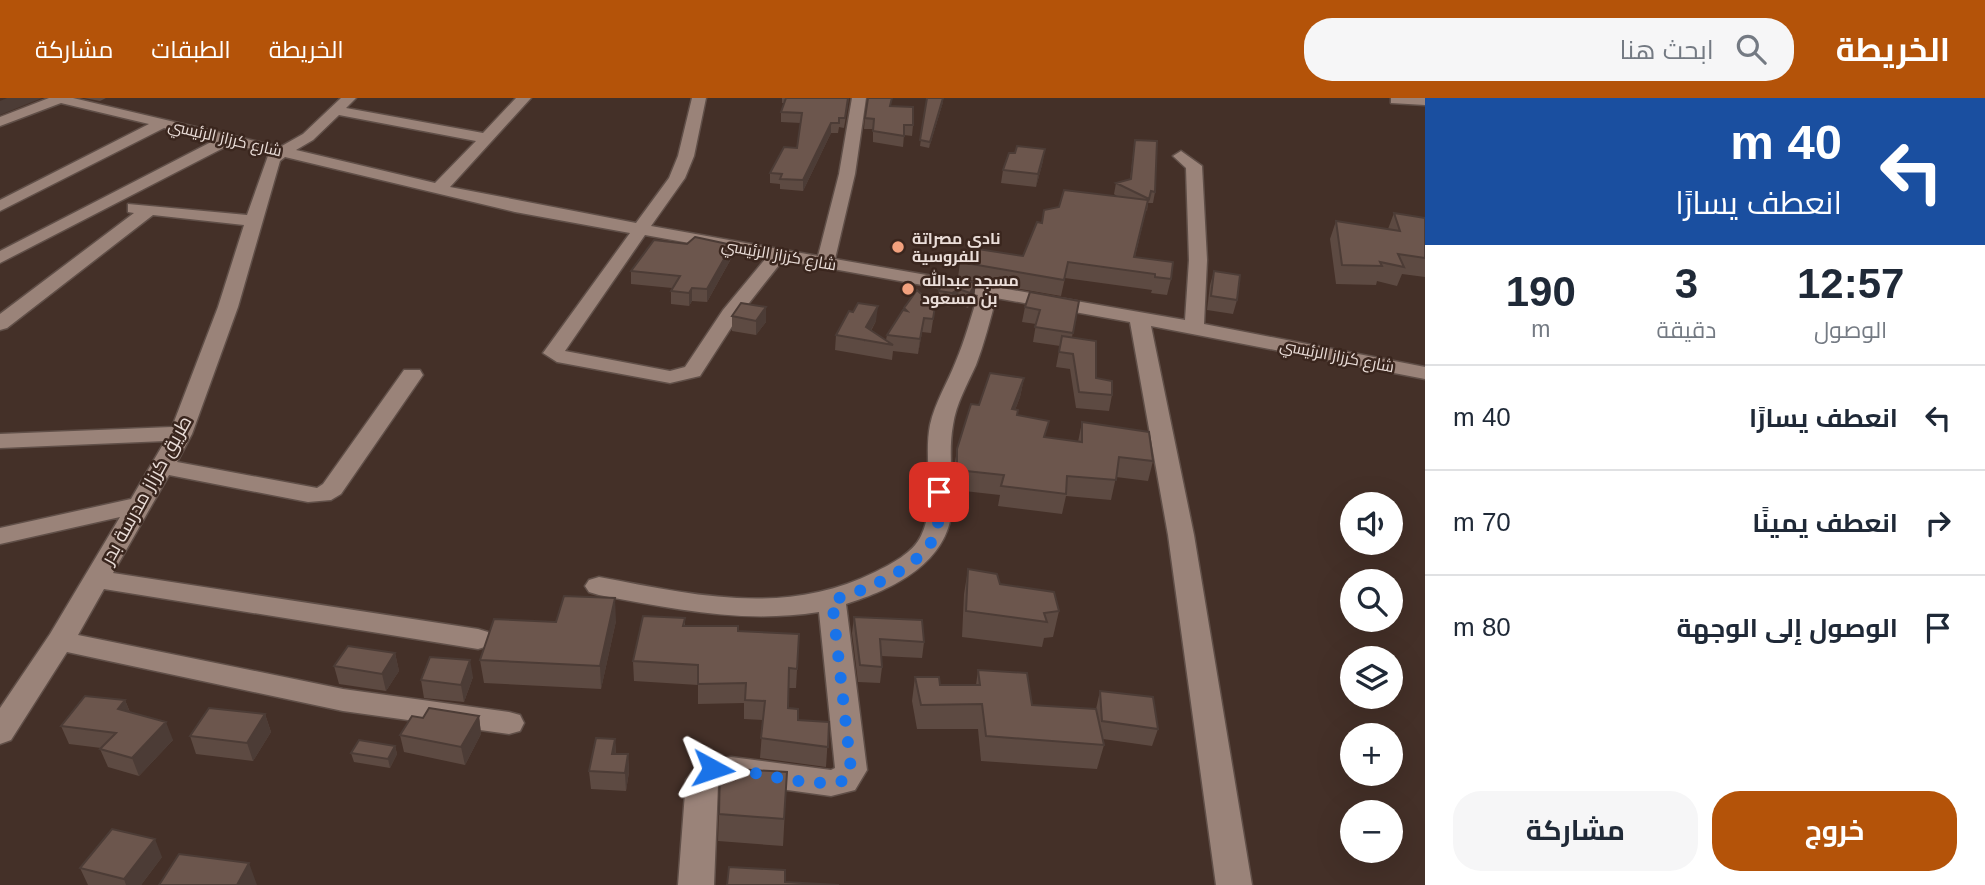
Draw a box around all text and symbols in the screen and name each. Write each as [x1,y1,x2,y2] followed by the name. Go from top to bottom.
[1304,18,1794,81] search box
[1732,30,1770,68] icon: search
[1836,31,1950,68] text: الخريطة
[1620,35,1714,65] text: ابحث هنا
[35,36,113,63] text: مشاركة
[151,36,231,63] text: الطبقات
[269,36,344,63] text: الخريطة
[1730,115,1842,169] text: 40 m
[166,117,284,163] street label: شارع كرزاز الرئيسي
[1866,126,1957,217] icon: left
[1675,185,1842,221] text: انعطف يسارًا
[912,230,1000,266] place label: نادي مصراتة للفروسية
[720,237,838,277] street label: شارع كرزاز الرئيسي
[890,239,906,255] marker: نادي مصراتة للفروسية
[1675,260,1698,307] text: 3
[1797,260,1904,307] text: 12:57
[1506,268,1576,315] text: 190
[922,269,1019,308] place label: مسجد عبدالله بن مسعود
[900,281,916,297] marker: مسجد عبدالله بن مسعود
[1531,316,1550,342] text: m
[1656,317,1716,343] text: دقيقة
[1814,317,1887,343] text: الوصول
[1278,337,1396,379] street label: شارع كرزاز الرئيسي
[1919,399,1957,437] icon: left
[1453,402,1511,432] text: 40 m
[1749,403,1898,433] text: انعطف يسارًا
[96,412,197,570] street label: طريق كرزاز مدرسة بدر
[909,462,969,522] pin
[920,473,958,511] icon: arrive
[1340,492,1403,863] map controls
[1340,492,1403,555] button: sound
[1919,504,1957,542] icon: right
[1453,507,1511,537] text: 70 m
[1752,508,1898,538] text: انعطف يمينًا
[1340,569,1403,632] button: search
[1919,609,1957,647] icon: arrive
[1453,612,1511,642] text: 80 m
[1676,613,1898,643] text: الوصول إلى الوجهة
[1340,646,1403,709] button: layers
[1340,723,1403,786] button: +
[676,732,750,806] position arrow
[1453,791,1698,871] button: مشاركة
[1712,791,1957,871] button: خروج
[1340,800,1403,863] button: −

